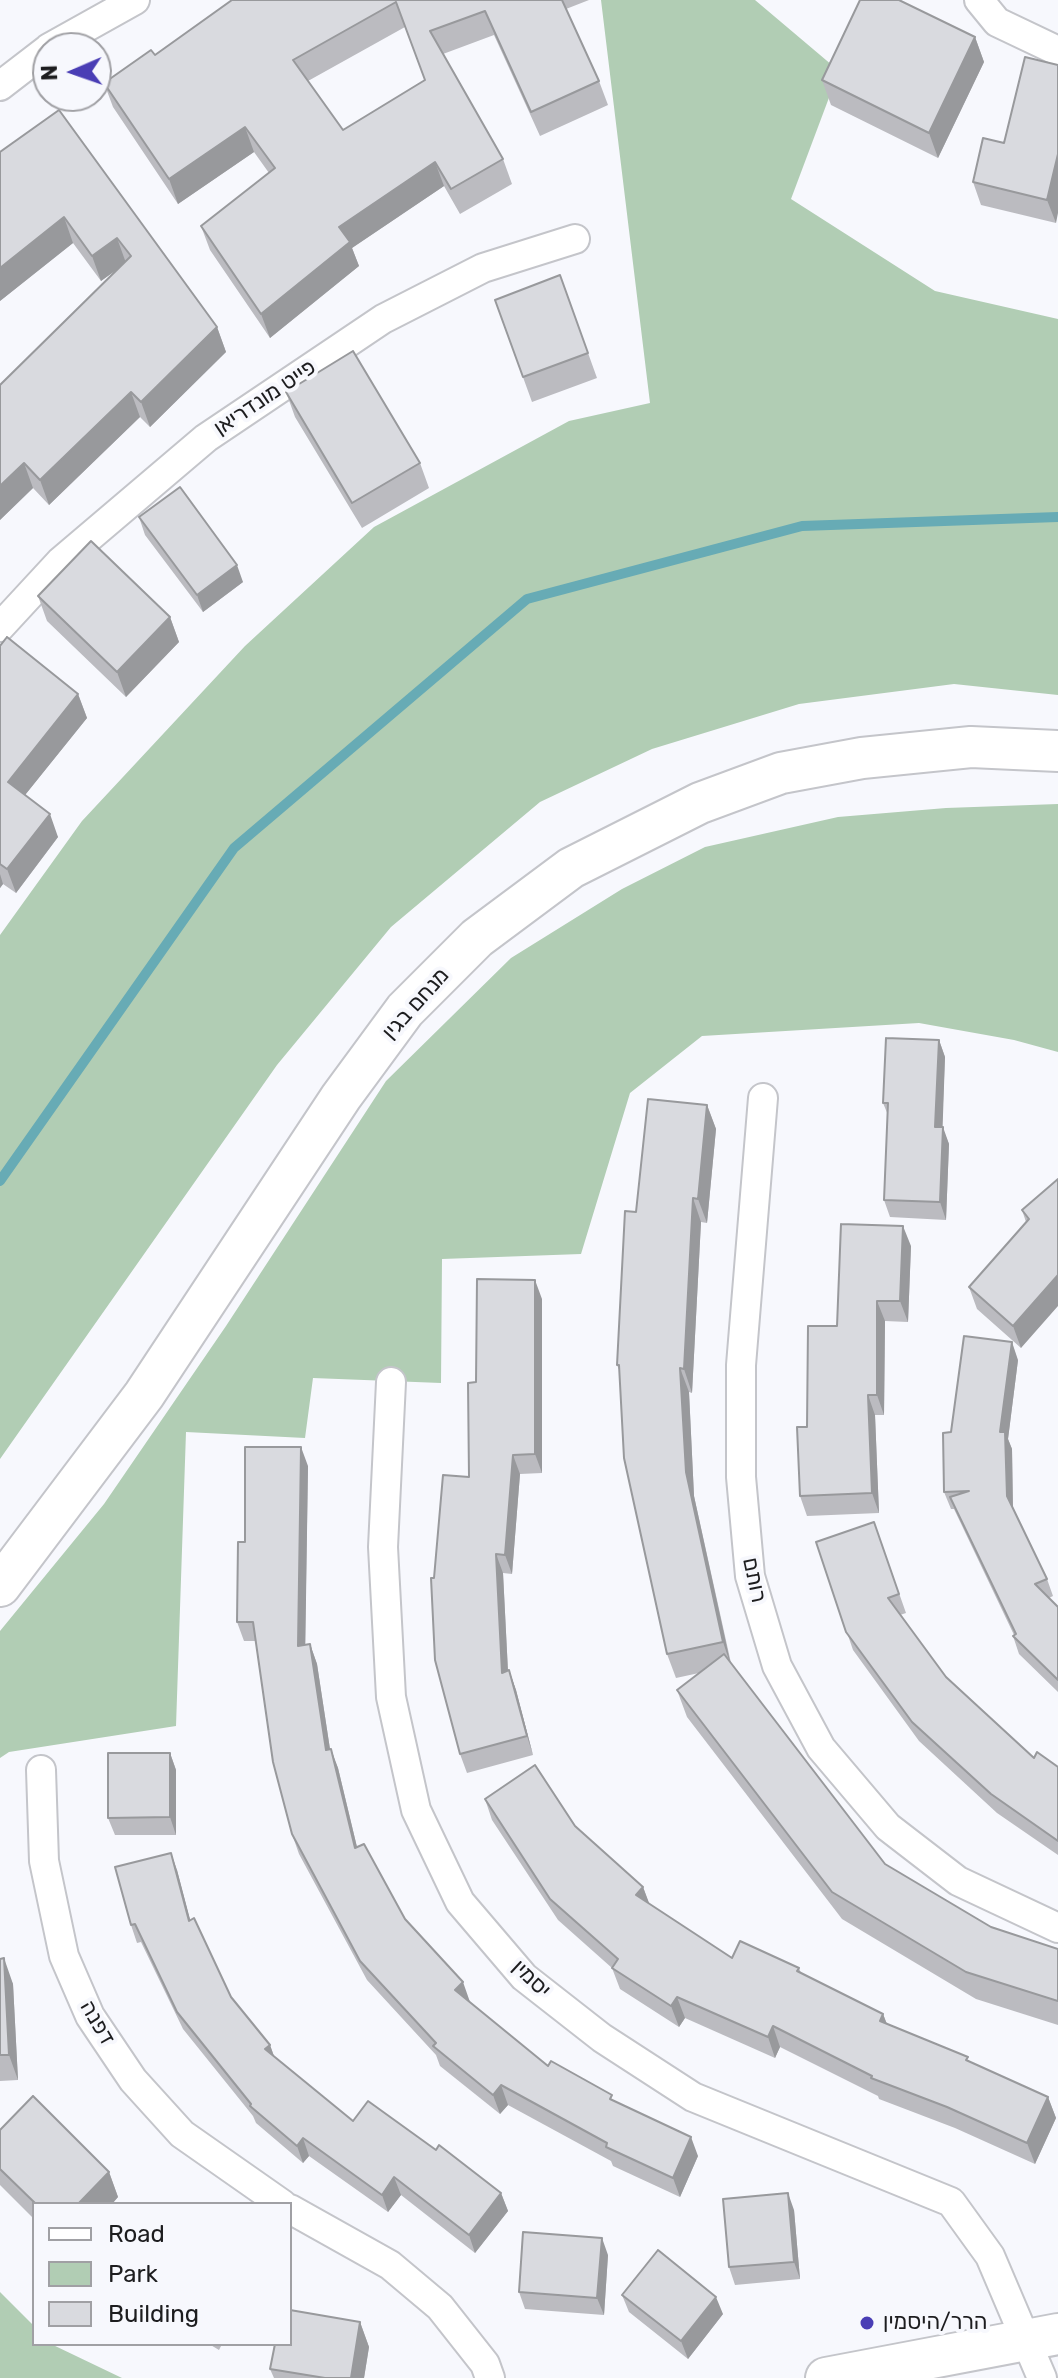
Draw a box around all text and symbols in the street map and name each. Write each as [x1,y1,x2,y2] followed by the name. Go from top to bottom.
[32,32,112,112] north arrow
[36,64,63,81] text: N
[209,354,321,442] street label: פייט מונדריאן
[377,963,455,1045] street label: מנחם בגין
[736,1555,772,1605] street label: רותם
[506,1955,556,2003] street label: יסמין
[74,1996,120,2050] street label: דפנה
[32,2202,292,2346] legend
[108,2220,165,2248] text: Road
[108,2260,158,2288] text: Park
[108,2300,199,2328] text: Building
[883,2310,987,2336] place label: הרר/היסמין
[858,2314,876,2332] marker: הרר/היסמין

